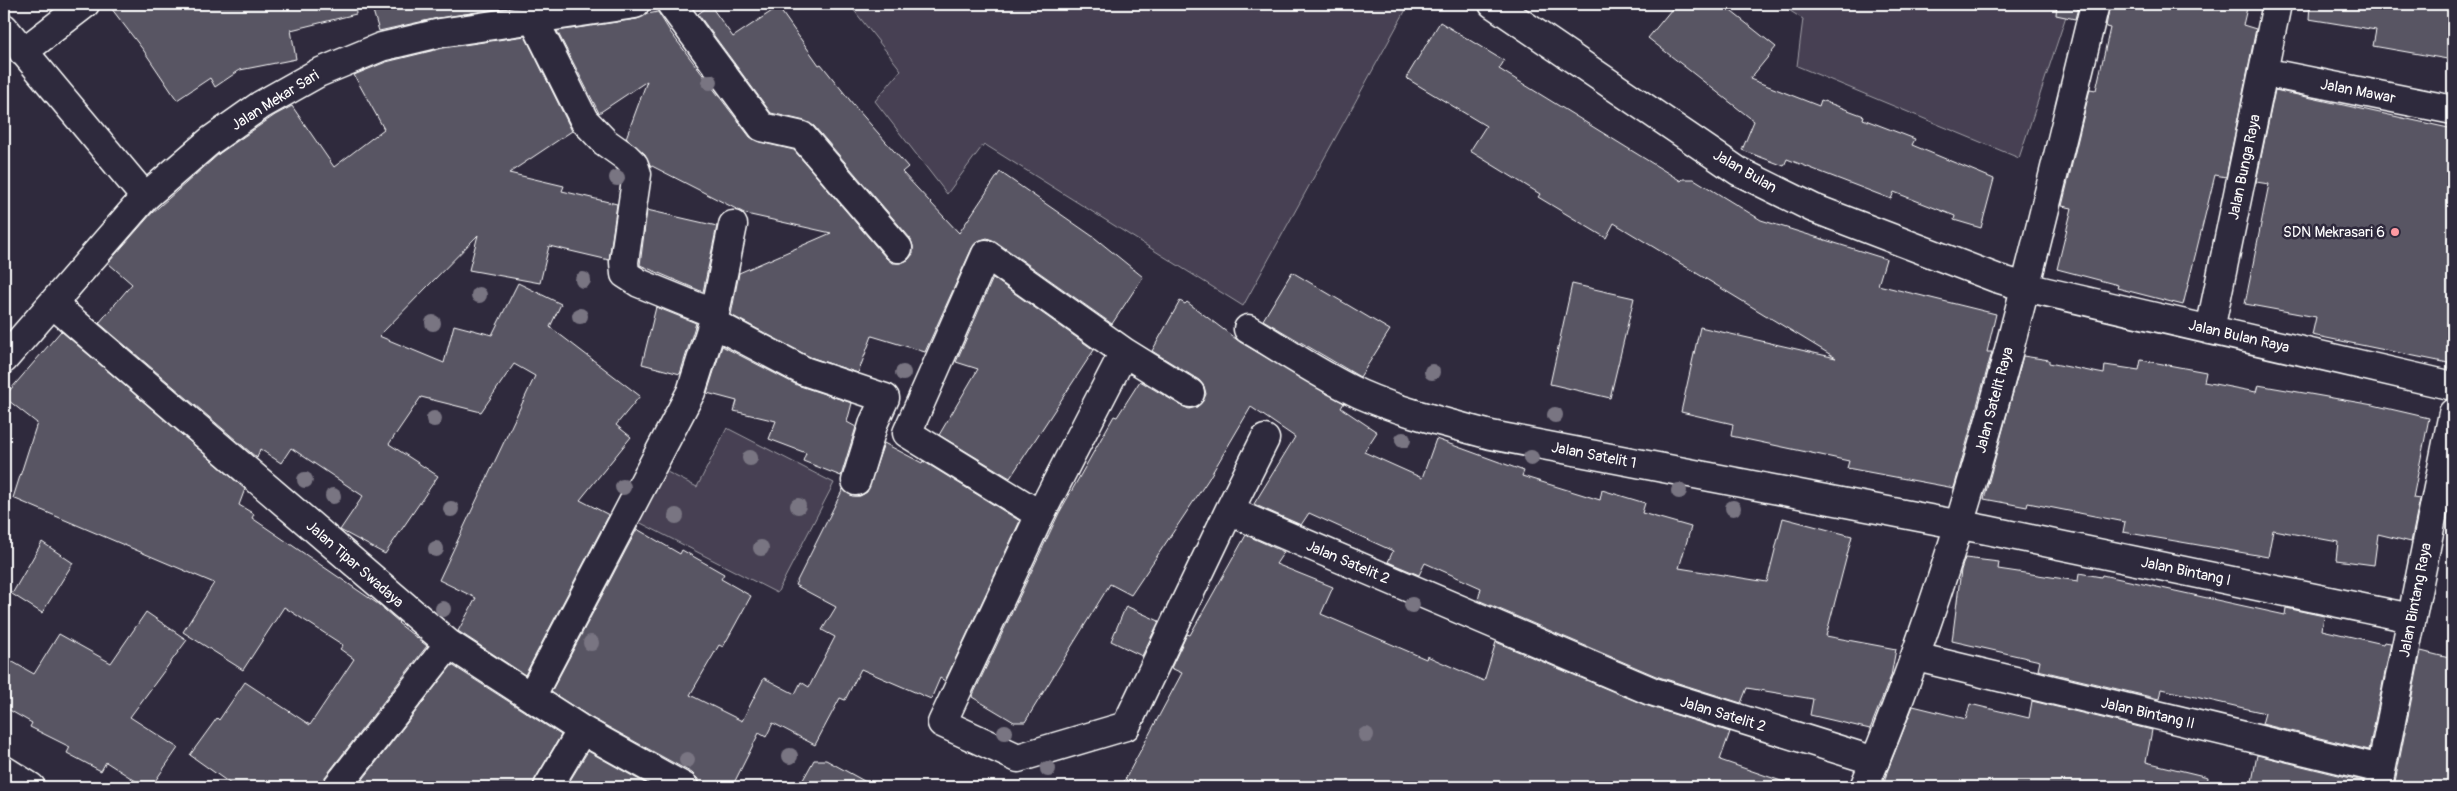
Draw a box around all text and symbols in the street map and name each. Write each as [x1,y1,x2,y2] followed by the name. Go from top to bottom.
[228,66,323,135] street label: Jalan Mekar Sari
[2319,75,2398,108] street label: Jalan Mawar
[2224,113,2265,222] street label: Jalan Bunga Raya
[1709,146,1780,197] street label: Jalan Bulan
[2283,223,2385,242] place label: SDN Mekrasari 6
[2389,226,2401,238] marker: SDN Mekrasari 6
[2187,316,2291,357] street label: Jalan Bulan Raya
[1971,345,2018,455] street label: Jalan Satelit Raya
[1550,438,1638,473] street label: Jalan Satelit 1
[302,517,407,612] street label: Jalan Tipar Swadaya
[1303,536,1392,589] street label: Jalan Satelit 2
[2395,541,2436,659] street label: Jalan Bintang Raya
[2139,553,2233,590] street label: Jalan Bintang I
[1678,692,1768,737] street label: Jalan Satelit 2
[2099,693,2197,734] street label: Jalan Bintang II

